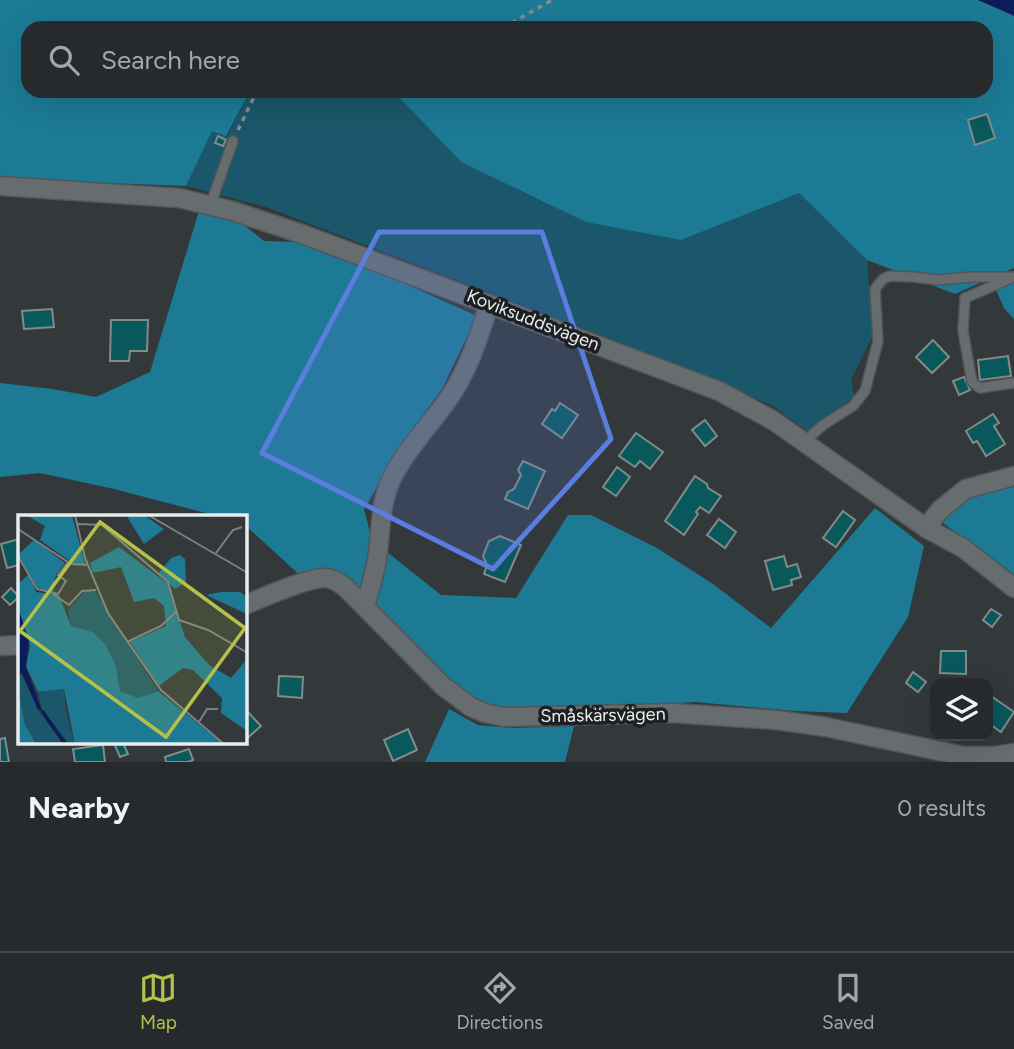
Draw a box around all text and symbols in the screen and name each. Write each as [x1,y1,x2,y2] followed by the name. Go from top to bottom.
[21,21,993,98] search box
[45,41,83,79] icon: search
[101,44,240,76] text: Search here
[464,285,602,355] street label: Koviksuddsvägen
[18,515,247,744] inset map
[930,678,993,741] map controls
[930,678,993,741] button: layers
[540,703,666,727] street label: Småskärsvägen
[28,789,130,826] text: Nearby
[897,794,986,822] text: 0 results
[139,969,177,1034] tab: Map
[456,969,543,1034] tab: Directions
[822,969,874,1034] tab: Saved

